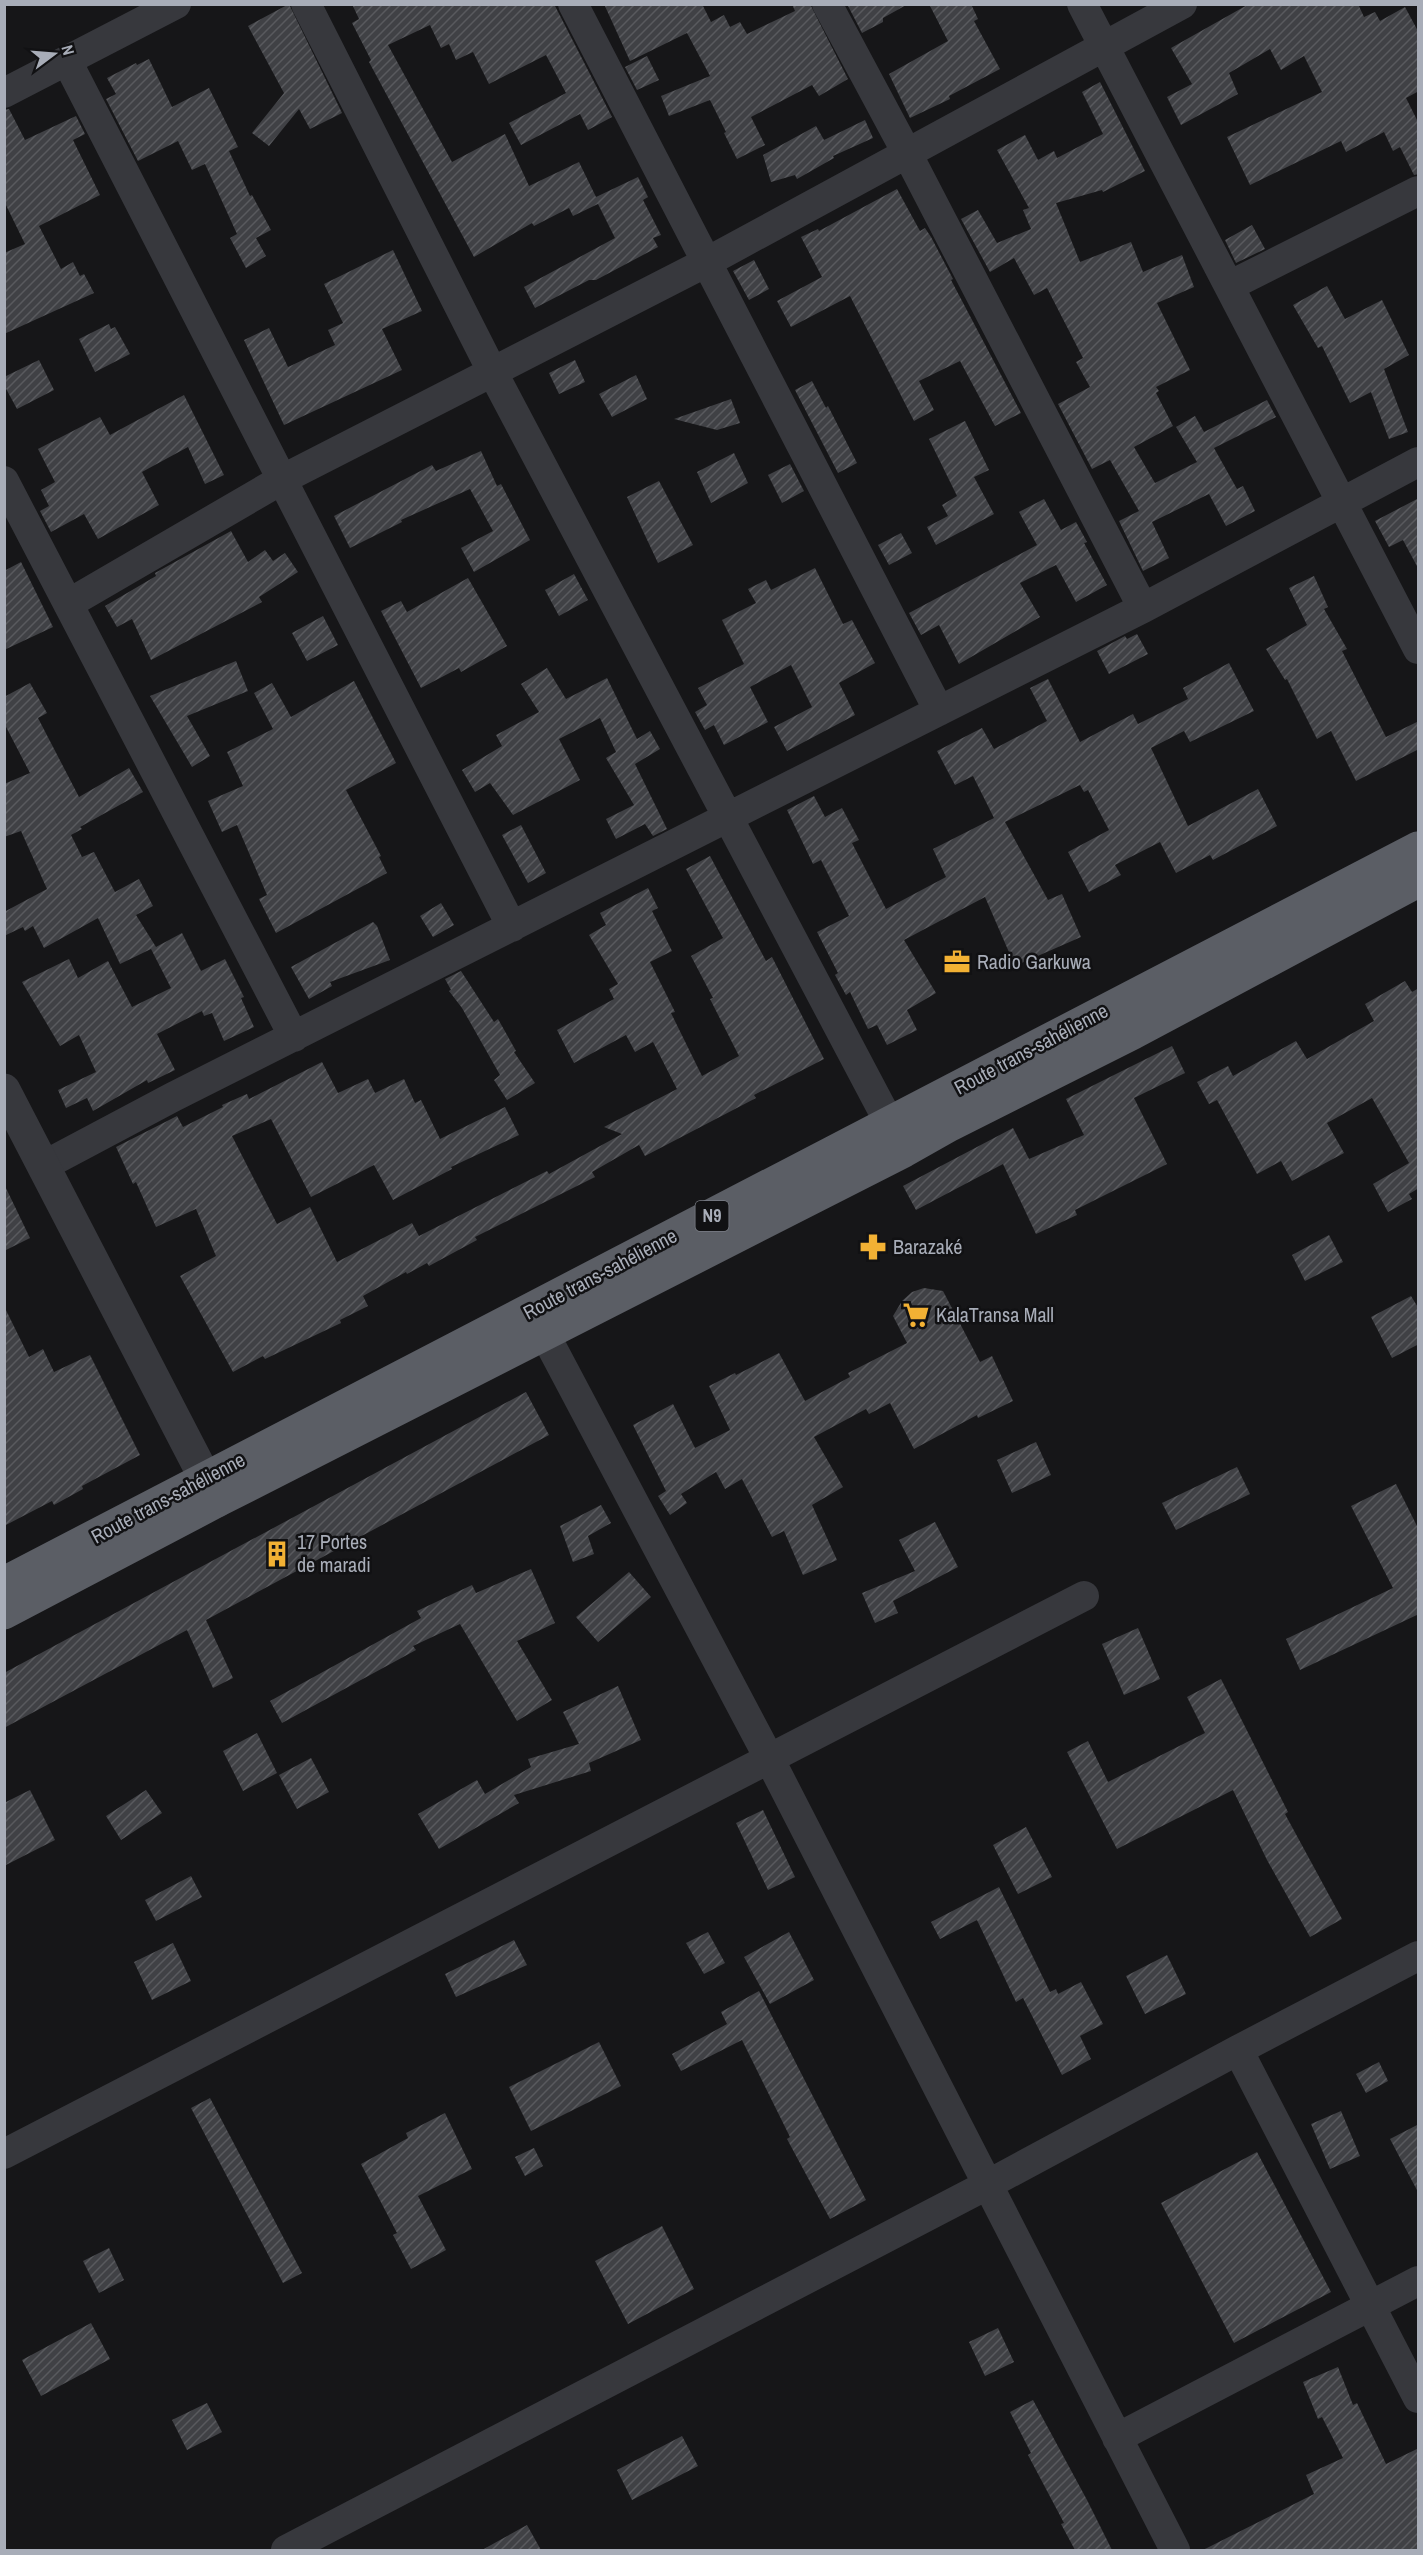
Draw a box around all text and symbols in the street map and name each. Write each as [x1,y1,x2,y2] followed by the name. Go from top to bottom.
[24,24,84,84] north arrow
[57,42,80,57] text: N
[942,947,972,977] office icon: Radio Garkuwa
[977,948,1091,975] place label: Radio Garkuwa
[949,997,1112,1100] street label: Route trans-sahélienne
[696,1201,728,1231] road number: N9
[518,1222,681,1325] street label: Route trans-sahélienne
[858,1232,888,1262] pharmacy icon: Barazaké
[893,1233,962,1260] place label: Barazaké
[901,1300,931,1330] supermarket icon: KalaTransa Mall
[936,1301,1054,1328] place label: KalaTransa Mall
[86,1446,249,1549] street label: Route trans-sahélienne
[297,1528,371,1578] place label: 17 Portes de maradi
[262,1539,292,1569] building icon: 17 Portes de maradi

